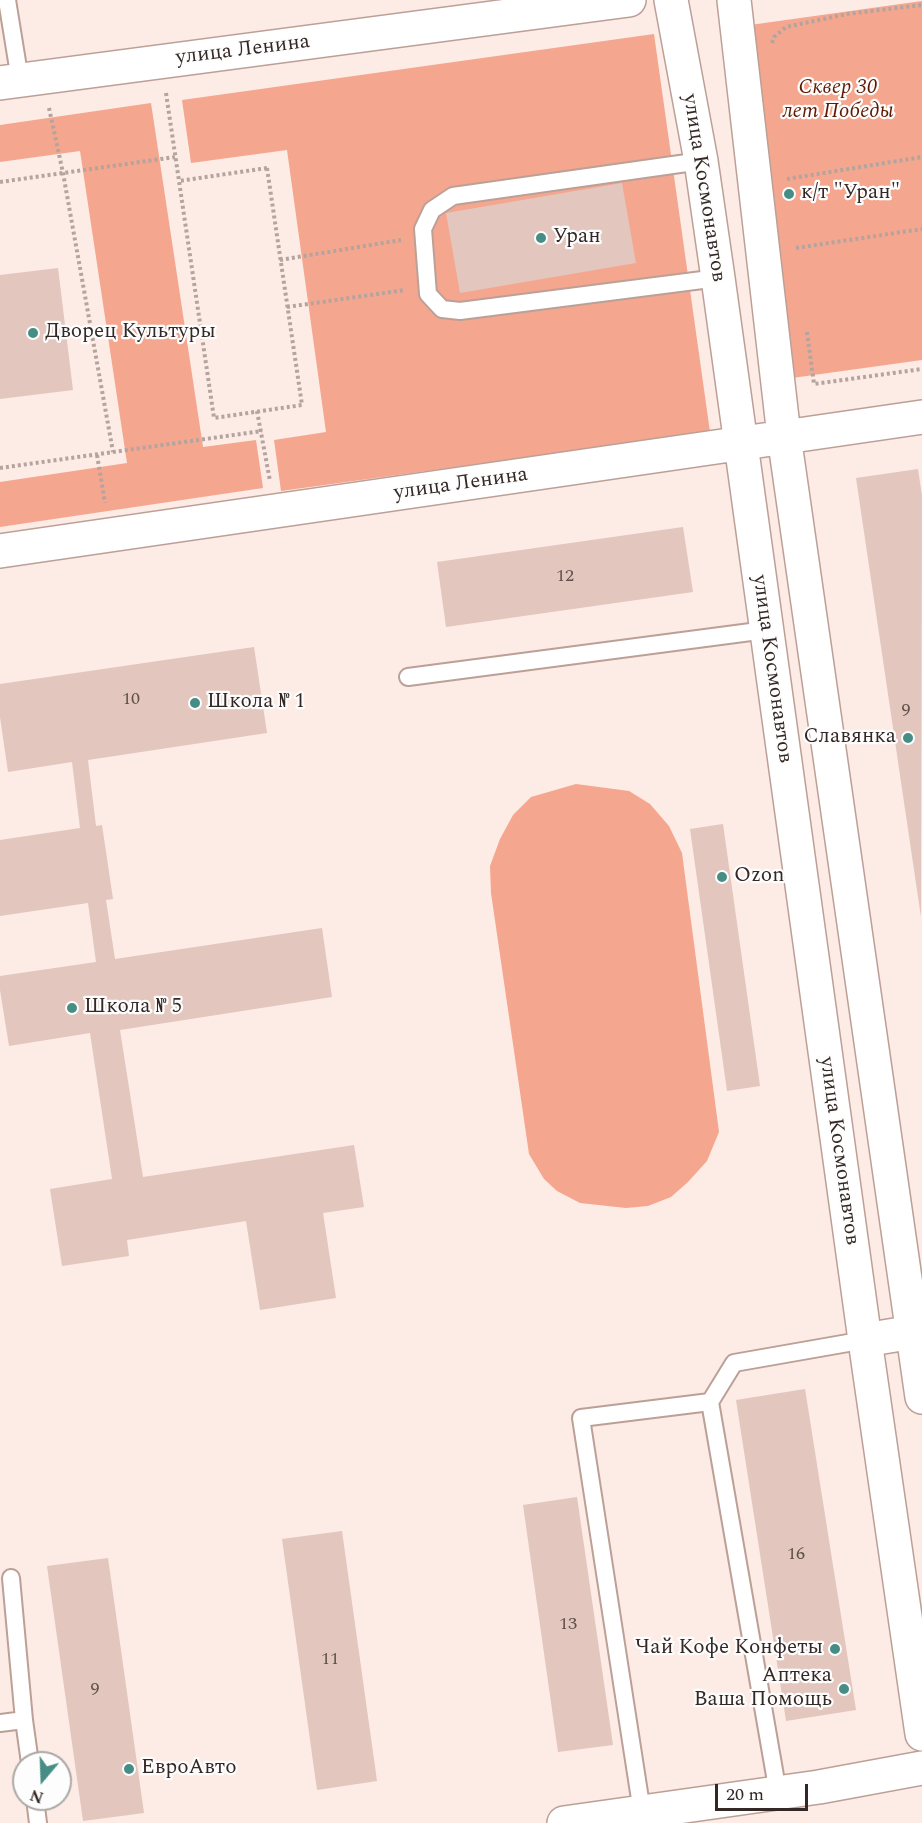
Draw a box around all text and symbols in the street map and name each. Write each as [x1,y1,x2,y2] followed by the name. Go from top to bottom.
[175,30,311,72] street label: улица Ленина
[783,76,893,126] park label: Сквер 30 лет Победы
[676,92,730,284] street label: улица Космонавтов
[801,181,900,207] place label: к/т "Уран"
[782,187,796,201] marker: к/т "Уран"
[553,225,601,251] place label: Уран
[534,231,548,245] marker: Уран
[45,320,216,346] place label: Дворец Культуры
[26,326,40,340] marker: Дворец Культуры
[392,463,530,507] street label: улица Ленина
[556,566,574,588] house number: 12
[745,573,797,765] street label: улица Космонавтов
[122,689,140,711] house number: 10
[207,690,305,716] place label: Школа № 1
[188,696,202,710] marker: Школа № 1
[902,700,910,722] house number: 9
[804,725,896,751] place label: Славянка
[901,731,915,745] marker: Славянка
[734,864,784,890] place label: Ozon
[715,870,729,884] marker: Ozon
[84,995,182,1021] place label: Школа № 5
[65,1001,79,1015] marker: Школа № 5
[812,1055,864,1247] street label: улица Космонавтов
[787,1544,805,1566] house number: 16
[559,1614,577,1636] house number: 13
[635,1636,823,1662] place label: Чай Кофе Конфеты
[828,1642,842,1656] marker: Чай Кофе Конфеты
[321,1649,339,1671] house number: 11
[694,1664,832,1714] place label: Аптека Ваша Помощь
[91,1679,99,1701] house number: 9
[837,1682,851,1696] marker: Аптека Ваша Помощь
[12,1751,72,1811] north arrow
[141,1756,236,1782] place label: ЕвроАвто
[122,1762,136,1776] marker: ЕвроАвто
[718,1772,811,1810] scale bar
[726,1781,764,1808] text: 20 m
[27,1783,47,1810] text: N

